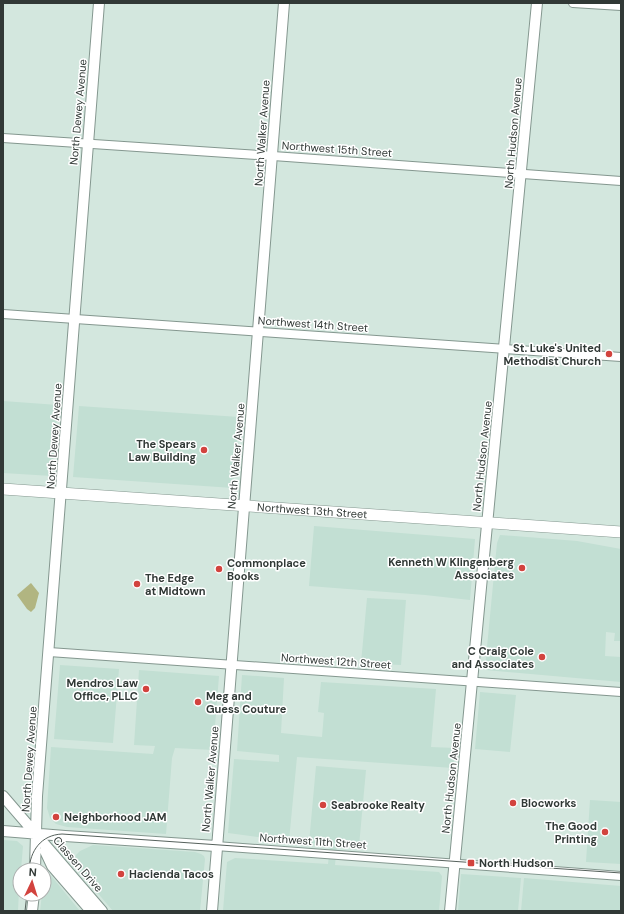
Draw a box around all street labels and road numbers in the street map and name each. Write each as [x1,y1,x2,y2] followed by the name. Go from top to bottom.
[66,59,90,165] street label: North Dewey Avenue
[501,77,525,189] street label: North Hudson Avenue
[251,80,273,186] street label: North Walker Avenue
[281,138,393,160] street label: Northwest 15th Street
[257,313,369,335] street label: Northwest 14th Street
[43,383,65,489] street label: North Dewey Avenue
[469,400,495,512] street label: North Hudson Avenue
[224,403,248,509] street label: North Walker Avenue
[257,500,368,521] street label: Northwest 13th Street
[280,650,392,672] street label: Northwest 12th Street
[18,706,40,812] street label: North Dewey Avenue
[438,722,464,834] street label: North Hudson Avenue
[198,726,222,832] street label: North Walker Avenue
[259,830,367,852] street label: Northwest 11th Street
[50,833,106,895] street label: Classen Drive

